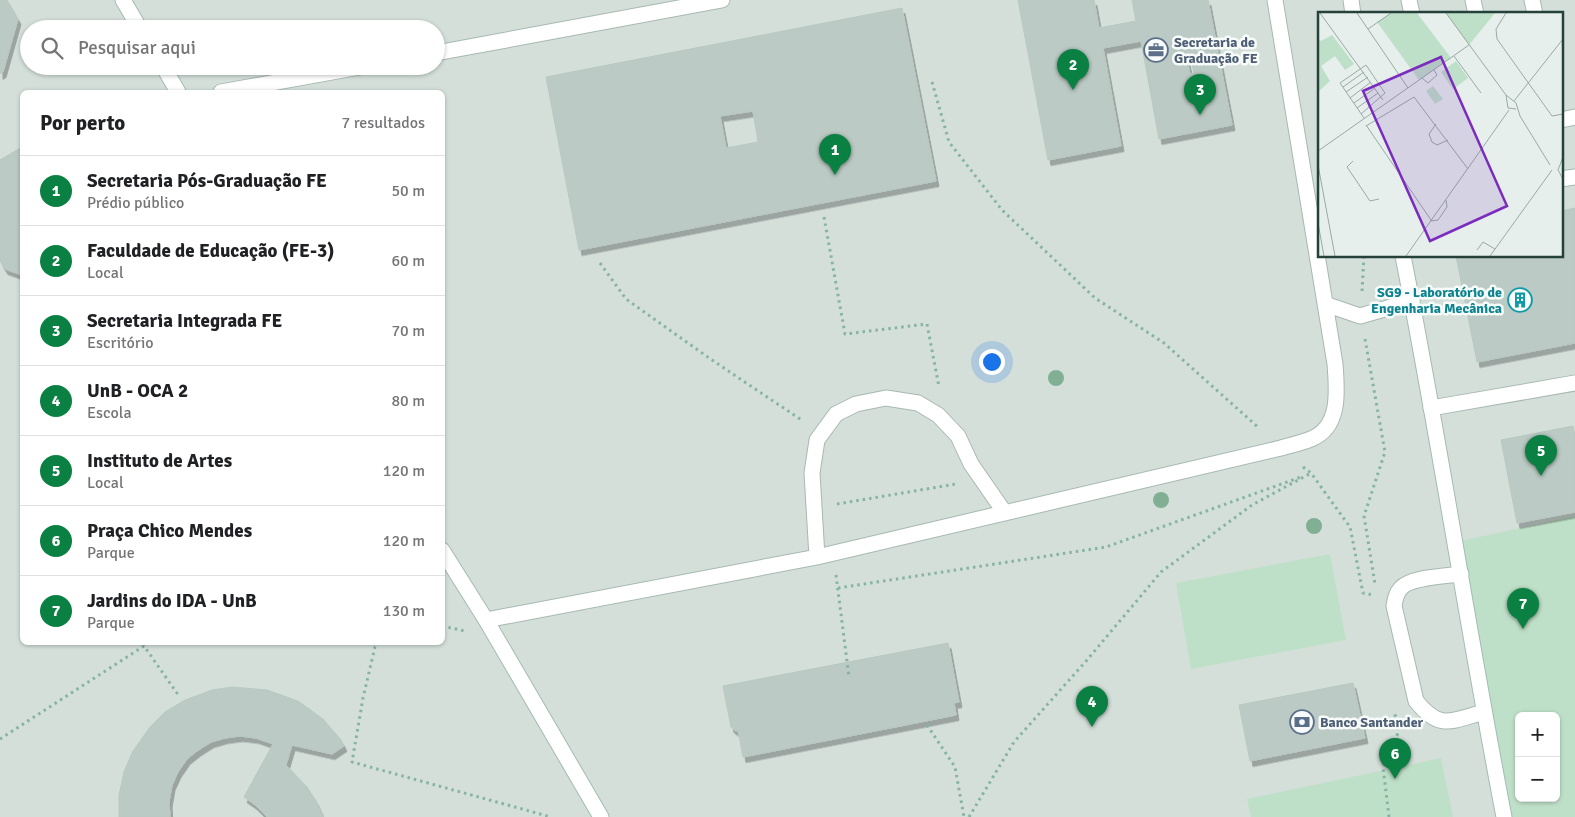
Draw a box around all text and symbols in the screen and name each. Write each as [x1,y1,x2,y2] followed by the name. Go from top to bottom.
[1318,12,1562,258] inset map
[20,20,445,75] search box
[38,34,66,62] icon: search
[1174,34,1258,67] place label: Secretaria de Graduação FE
[78,36,196,60] text: Pesquisar aqui
[1143,37,1169,63] office icon: Secretaria de Graduação FE
[1057,49,1089,90] pin: 2
[1184,74,1216,115] pin: 3
[40,110,125,136] text: Por perto
[342,113,425,133] text: 7 resultados
[819,134,851,175] pin: 1
[87,169,327,193] text: Secretaria Pós-Graduação FE
[52,181,60,201] text: 1
[391,181,425,201] text: 50 m
[87,193,184,213] text: Prédio público
[87,239,334,263] text: Faculdade de Educação (FE-3)
[52,251,60,271] text: 2
[391,251,425,271] text: 60 m
[87,263,124,283] text: Local
[1371,284,1502,317] place label: SG9 - Laboratório de Engenharia Mecânica
[1507,287,1533,313] building icon: SG9 - Laboratório de Engenharia Mecânica
[87,309,282,333] text: Secretaria Integrada FE
[52,321,60,341] text: 3
[391,321,425,341] text: 70 m
[87,333,154,353] text: Escritório
[979,349,1005,375] your location
[87,379,188,403] text: UnB - OCA 2
[52,391,60,411] text: 4
[391,391,425,411] text: 80 m
[87,403,132,423] text: Escola
[1525,435,1557,476] pin: 5
[87,449,232,473] text: Instituto de Artes
[52,461,60,481] text: 5
[383,461,425,481] text: 120 m
[87,473,124,493] text: Local
[87,519,252,543] text: Praça Chico Mendes
[52,531,60,551] text: 6
[383,531,425,551] text: 120 m
[87,543,135,563] text: Parque
[1507,588,1539,629] pin: 7
[87,589,257,613] text: Jardins do IDA - UnB
[52,601,60,621] text: 7
[383,601,425,621] text: 130 m
[87,613,135,633] text: Parque
[1076,686,1108,727] pin: 4
[1289,709,1315,735] bank icon: Banco Santander
[1515,712,1560,802] map controls
[1515,712,1560,757] button: +
[1320,714,1424,731] place label: Banco Santander
[1379,738,1411,779] pin: 6
[1515,757,1560,802] button: −

